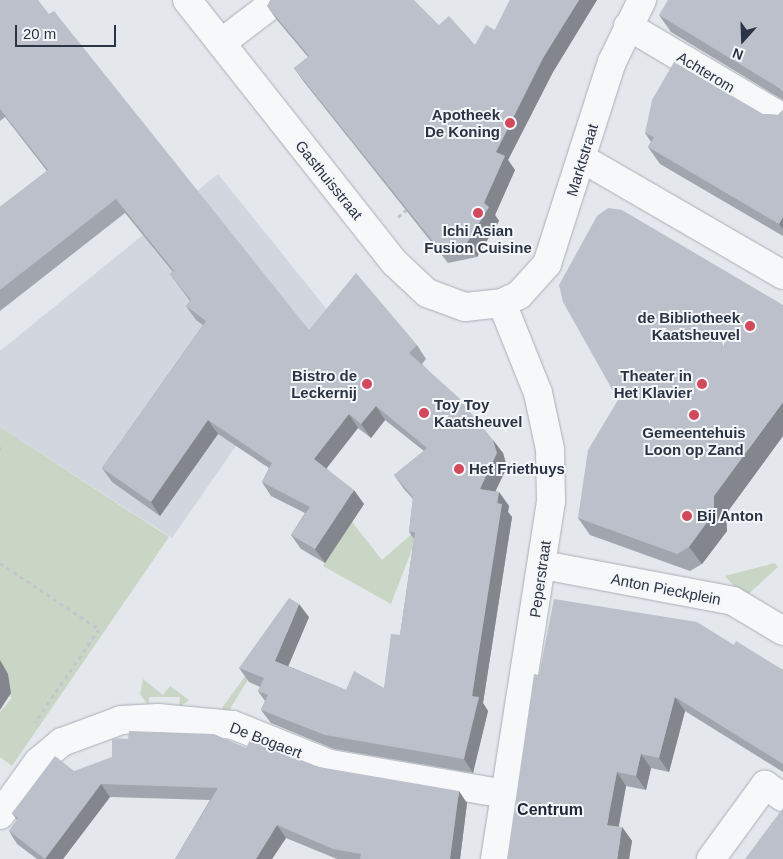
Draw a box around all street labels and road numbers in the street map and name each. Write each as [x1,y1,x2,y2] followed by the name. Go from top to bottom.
[674,48,738,96] street label: Achterom
[562,122,602,198] street label: Marktstraat
[292,137,366,223] street label: Gasthuisstraat
[526,539,554,619] street label: Peperstraat
[609,570,723,608] street label: Anton Pieckplein
[227,718,305,762] street label: De Bogaert

